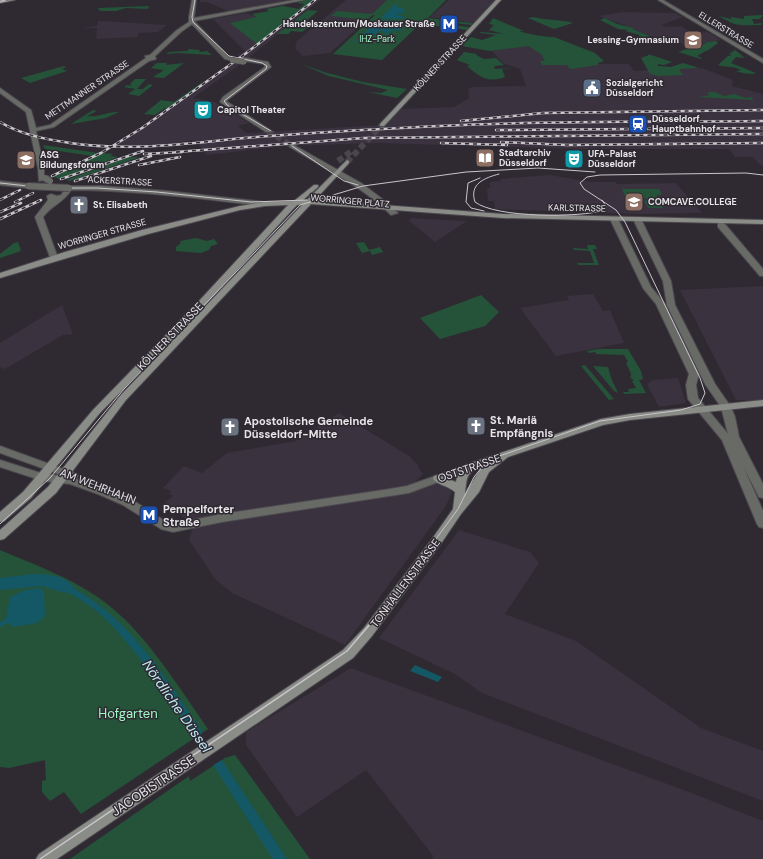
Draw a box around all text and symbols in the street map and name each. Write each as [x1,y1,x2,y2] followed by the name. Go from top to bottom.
[696,9,756,51] street label: ELLERSTRASSE
[438,13,460,35] metro station icon: Handelszentrum/Moskauer Straße
[283,18,436,30] place label: Handelszentrum/Moskauer Straße
[682,29,704,51] school or university icon: Lessing-Gymnasium
[411,32,469,94] street label: KÖLNER STRASSE
[359,33,395,45] park label: IHZ-Park
[588,34,679,46] place label: Lessing-Gymnasium
[43,57,131,123] street label: METTMANNER STRASSE
[581,77,603,99] public building icon: Sozialgericht Düsseldorf
[606,77,663,99] place label: Sozialgericht Düsseldorf
[192,99,214,121] theatre icon: Capitol Theater
[217,104,286,116] place label: Capitol Theater
[627,113,649,135] station icon: Düsseldorf Hauptbahnhof
[652,113,716,135] place label: Düsseldorf Hauptbahnhof
[474,147,496,169] library icon: Stadtarchiv Düsseldorf
[499,147,551,169] place label: Stadtarchiv Düsseldorf
[563,148,585,170] theatre icon: UFA-Palast Düsseldorf
[588,148,637,170] place label: UFA-Palast Düsseldorf
[15,149,37,171] school or university icon: ASG Bildungsforum
[40,149,104,171] place label: ASG Bildungsforum
[87,173,153,189] street label: ACKERSTRASSE
[623,191,645,213] school or university icon: COMCAVE.COLLEGE
[310,192,390,210] street label: WORRINGER PLATZ
[68,194,90,216] church icon: St. Elisabeth
[648,196,737,208] place label: COMCAVE.COLLEGE
[93,199,148,211] place label: St. Elisabeth
[548,201,606,215] street label: KARLSTRASSE
[57,216,147,252] street label: WORRINGER STRASSE
[134,299,206,373] street label: KÖLNER STRASSE
[490,413,553,440] place label: St. Mariä Empfängnis
[244,414,373,441] place label: Apostolische Gemeinde Düsseldorf-Mitte
[465,415,487,437] church icon: St. Mariä Empfängnis
[219,416,241,438] church icon: Apostolische Gemeinde Düsseldorf-Mitte
[436,451,502,485] street label: OSTSTRASSE
[58,465,138,507] street label: AM WEHRHAHN
[163,502,235,529] place label: Pempelforter Straße
[138,504,160,526] metro station icon: Pempelforter Straße
[367,536,443,630] street label: TONHALLENSTRASSE
[138,656,216,756] water label: Nördliche Düssel
[98,705,158,722] park label: Hofgarten
[108,751,199,820] street label: JACOBISTRASSE

